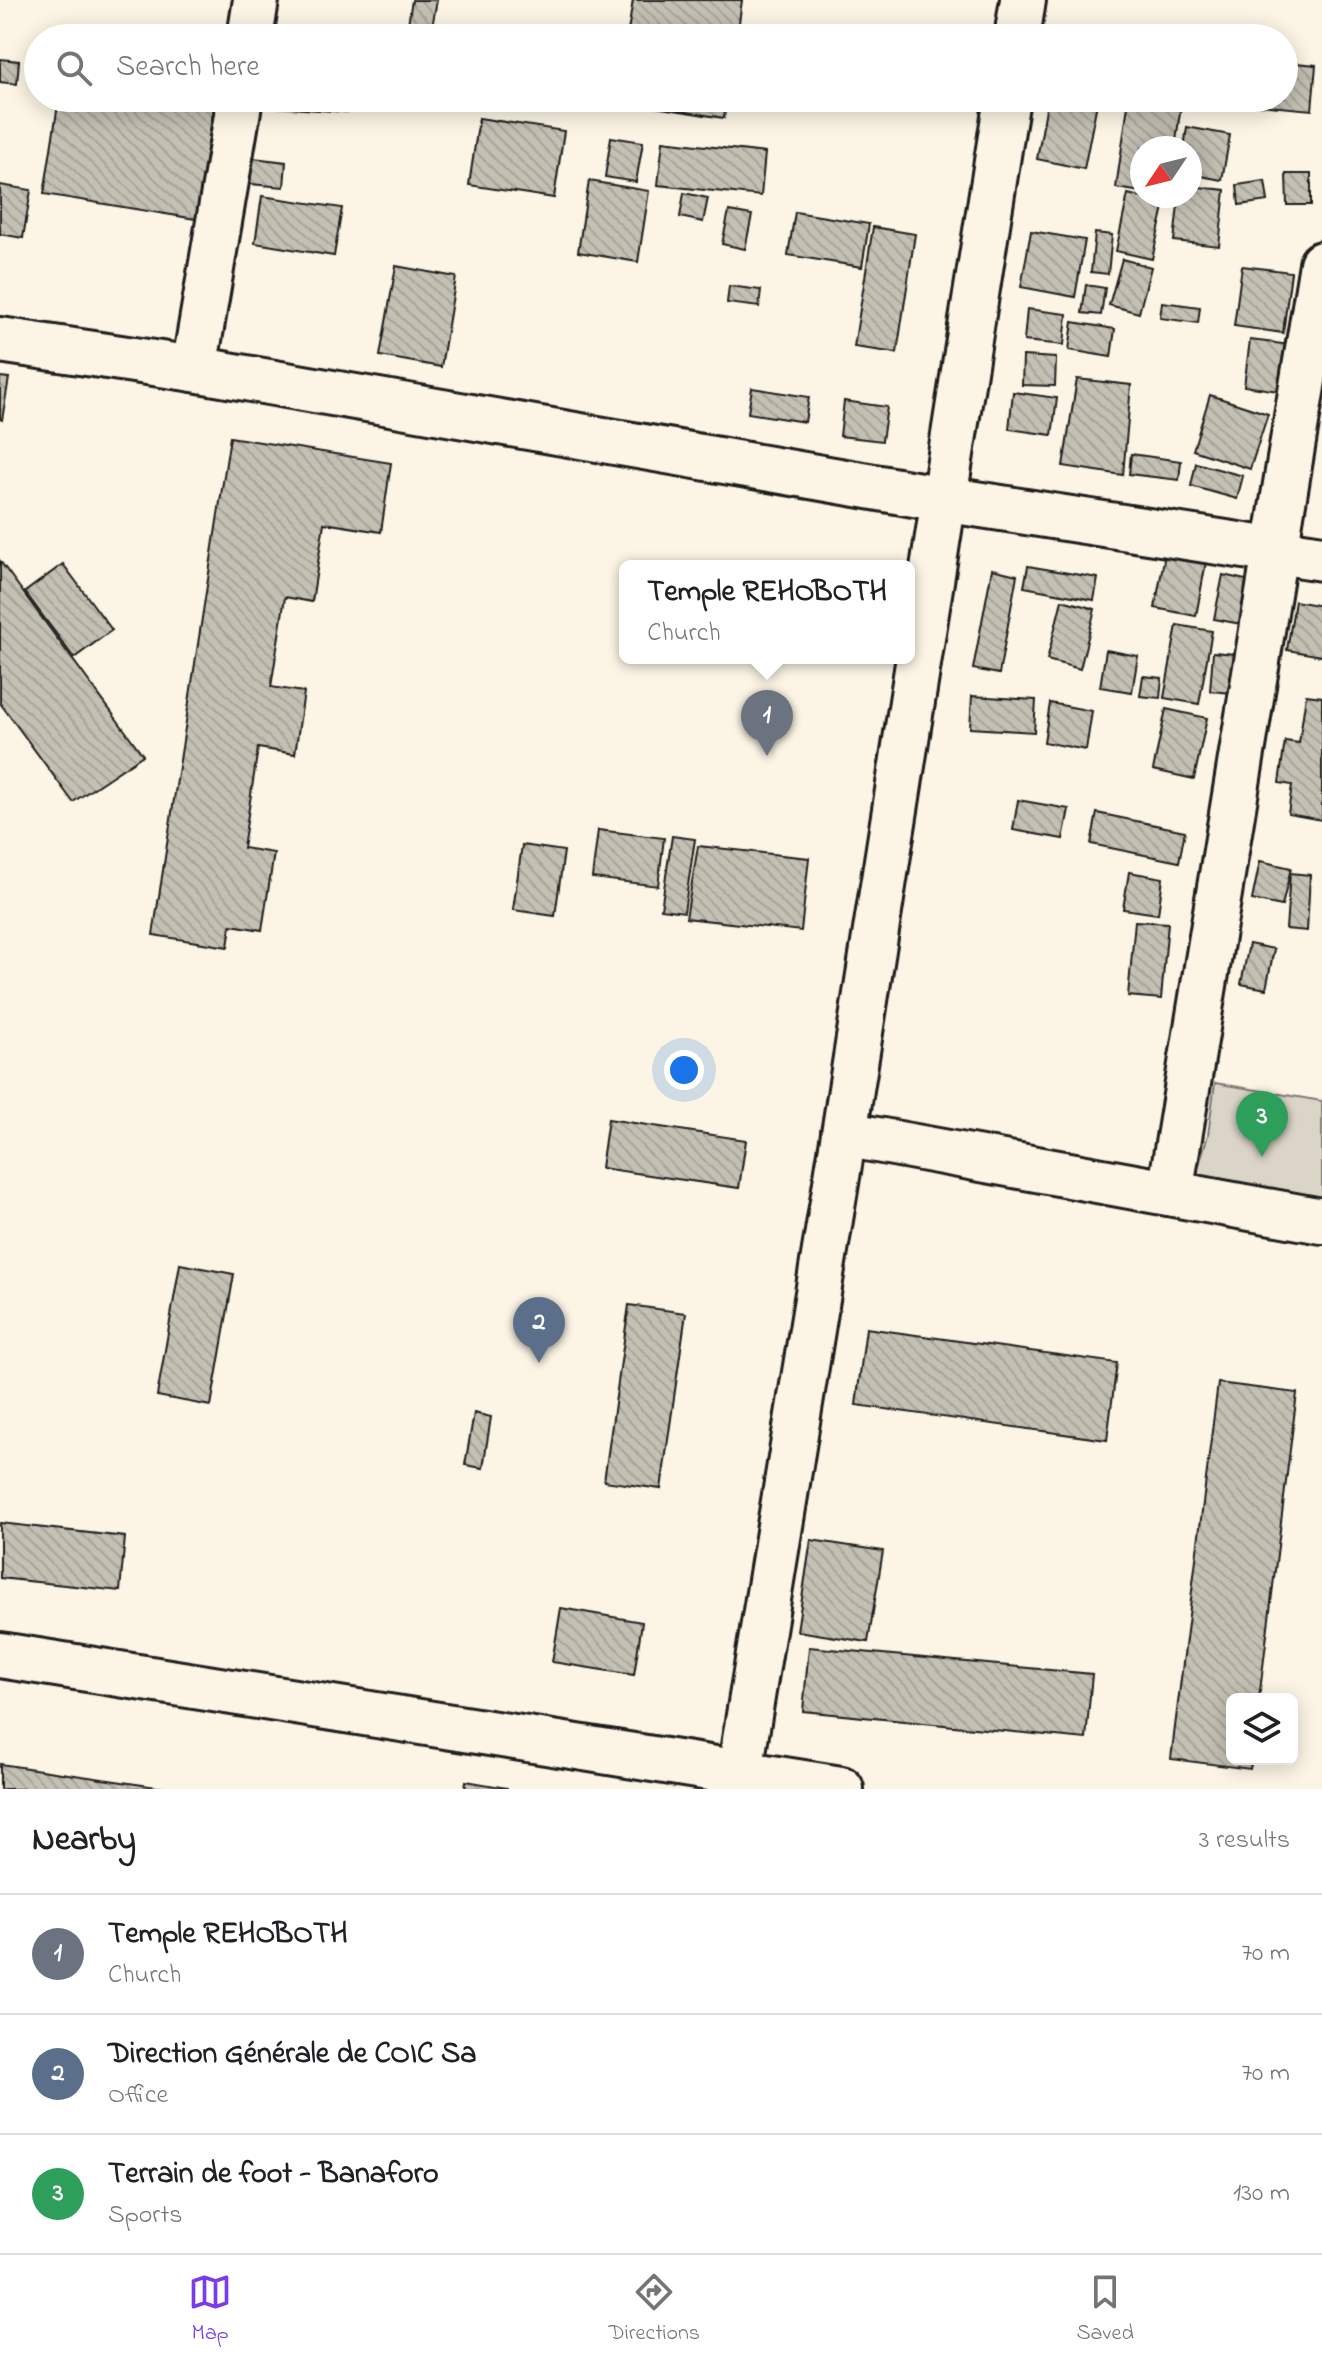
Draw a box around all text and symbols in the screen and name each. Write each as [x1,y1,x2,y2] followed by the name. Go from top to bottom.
[24,24,1298,112] search box
[52,46,96,90] icon: search
[116,46,260,90] text: Search here
[1130,136,1202,208] north arrow
[619,560,915,664] popup
[647,571,887,615] text: Temple REHOBOTH
[647,615,721,653] text: Church
[741,690,793,756] pin: 1
[664,1050,704,1090] your location
[1236,1091,1288,1157] pin: 3
[513,1297,565,1363] pin: 2
[1226,1693,1298,1765] map controls
[1226,1693,1298,1765] button: layers
[32,1816,136,1866] text: Nearby
[1199,1822,1290,1860] text: 3 results
[108,1913,348,1957] text: Temple REHOBOTH
[54,1935,62,1973] text: 1
[1241,1935,1290,1973] text: 70 m
[108,1957,181,1995] text: Church
[108,2033,476,2077] text: Direction Générale de COIC Sa
[52,2055,64,2093] text: 2
[1241,2055,1290,2093] text: 70 m
[108,2077,168,2115] text: Office
[108,2153,439,2197] text: Terrain de foot - Banaforo
[53,2175,63,2213] text: 3
[1233,2175,1290,2213] text: 130 m
[108,2197,182,2235] text: Sports
[188,2270,232,2350] tab: Map
[609,2270,700,2350] tab: Directions
[1076,2270,1134,2350] tab: Saved

